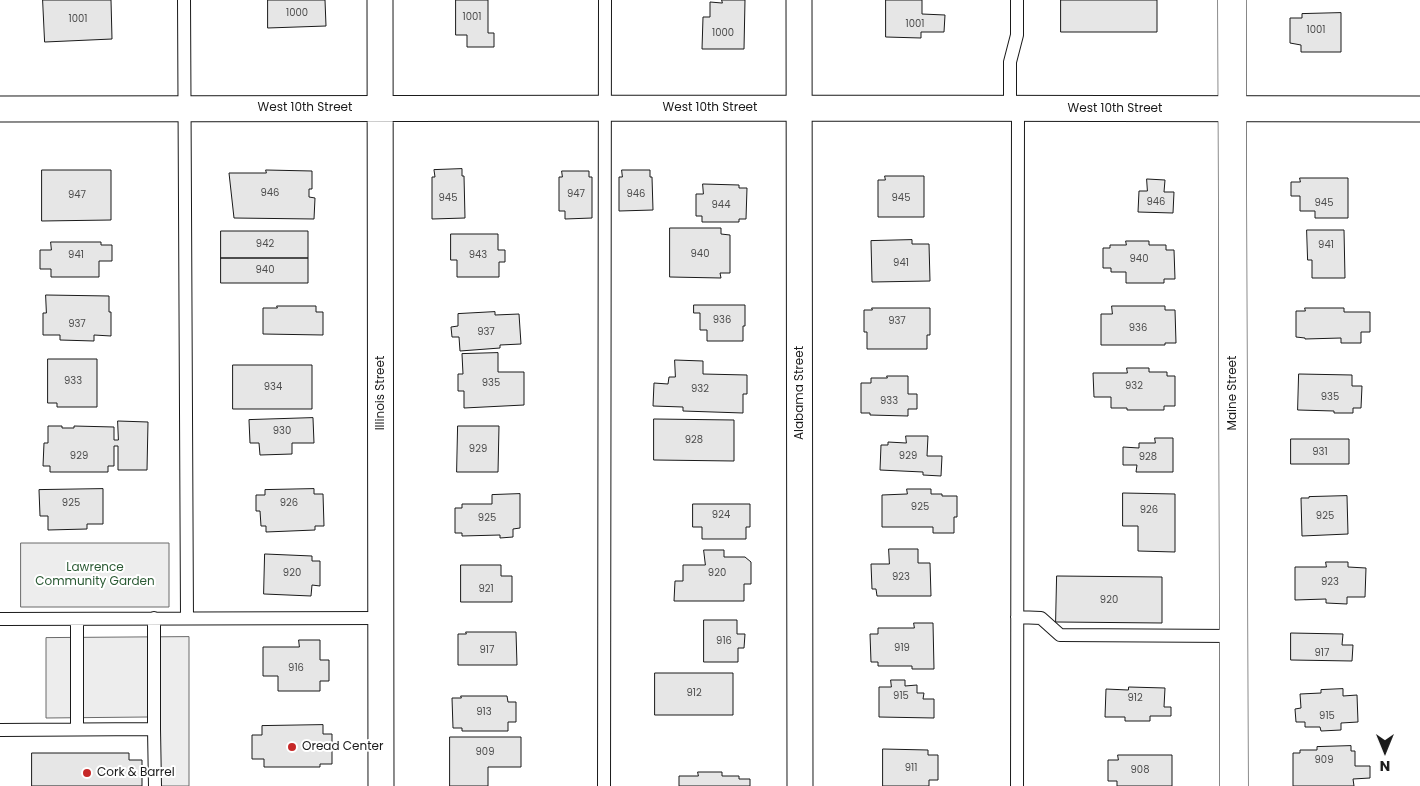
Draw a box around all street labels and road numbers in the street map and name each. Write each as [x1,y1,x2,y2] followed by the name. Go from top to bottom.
[258,101,352,115] street label: West 10th Street
[663,101,757,115] street label: West 10th Street
[1068,102,1162,116] street label: West 10th Street
[793,346,807,440] street label: Alabama Street
[374,356,388,430] street label: Illinois Street
[1226,356,1240,430] street label: Maine Street

